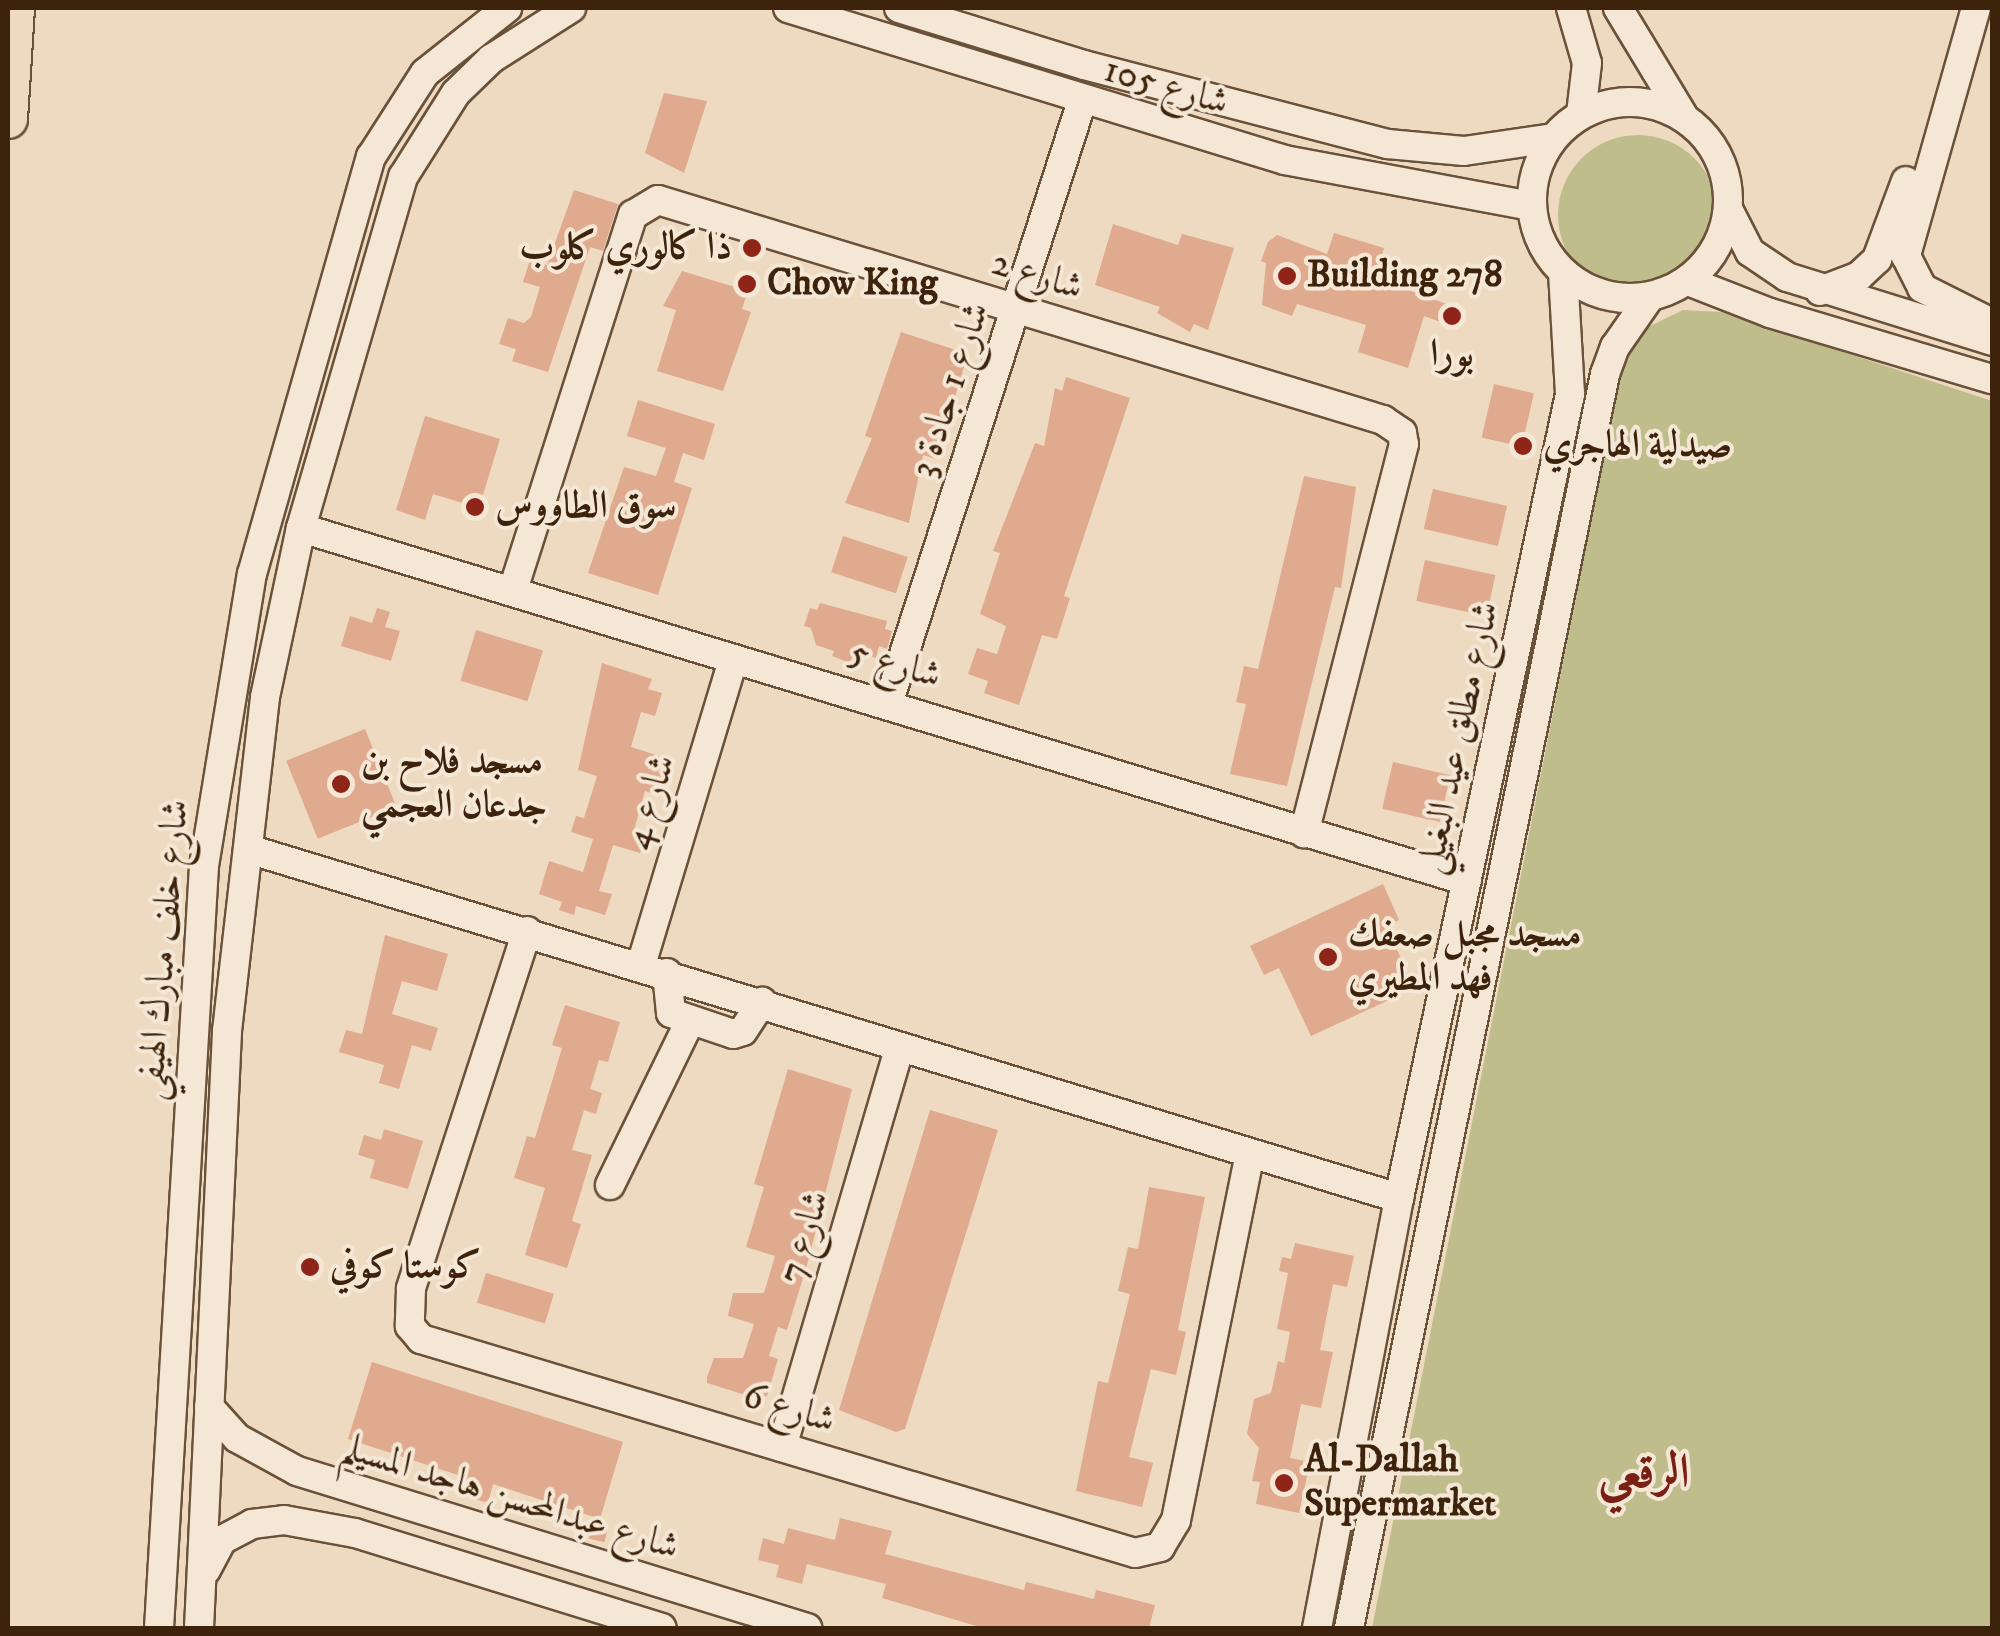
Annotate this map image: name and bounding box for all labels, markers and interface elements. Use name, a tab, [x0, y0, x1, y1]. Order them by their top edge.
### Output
street label: شارع 105	[1099, 48, 1233, 126]
place label: ذا كالوري كلوب	[519, 225, 732, 271]
marker: ذا كالوري كلوب	[741, 237, 763, 259]
street label: شارع 2	[986, 241, 1088, 311]
place label: Building 278	[1307, 253, 1503, 299]
place label: Chow King	[767, 261, 938, 307]
marker: Building 278	[1276, 265, 1298, 287]
marker: Chow King	[736, 273, 758, 295]
street label: شارع 1 جادة 3	[901, 297, 1001, 483]
marker: بورا	[1441, 305, 1463, 327]
place label: بورا	[1430, 332, 1474, 378]
place label: صيدلية الهاجري	[1543, 423, 1732, 469]
marker: صيدلية الهاجري	[1512, 435, 1534, 457]
place label: سوق الطاووس	[495, 484, 677, 530]
marker: سوق الطاووس	[464, 496, 486, 518]
street label: شارع مطلق عيد البغيلي	[1408, 597, 1510, 879]
street label: شارع 5	[844, 630, 946, 700]
place label: مسجد فلاح بن جدعان العجمي	[361, 739, 547, 828]
street label: شارع 4	[615, 749, 687, 855]
marker: مسجد فلاح بن جدعان العجمي	[330, 773, 352, 795]
street label: شارع خلف مبارك الهيفي	[128, 798, 200, 1102]
place label: مسجد مجبل صعفك فهد المطيري	[1348, 912, 1582, 1002]
marker: مسجد مجبل صعفك فهد المطيري	[1317, 946, 1339, 968]
street label: شارع 7	[769, 1185, 841, 1289]
place label: كوستا كوفي	[330, 1244, 481, 1290]
marker: كوستا كوفي	[299, 1256, 321, 1278]
street label: شارع 6	[737, 1373, 841, 1445]
street label: شارع عبدالمحسن هاجد المسيلم	[336, 1425, 684, 1571]
place label: Al-Dallah Supermarket	[1304, 1438, 1496, 1528]
district label: الرقعي	[1598, 1445, 1690, 1503]
marker: Al-Dallah Supermarket	[1273, 1472, 1295, 1494]

